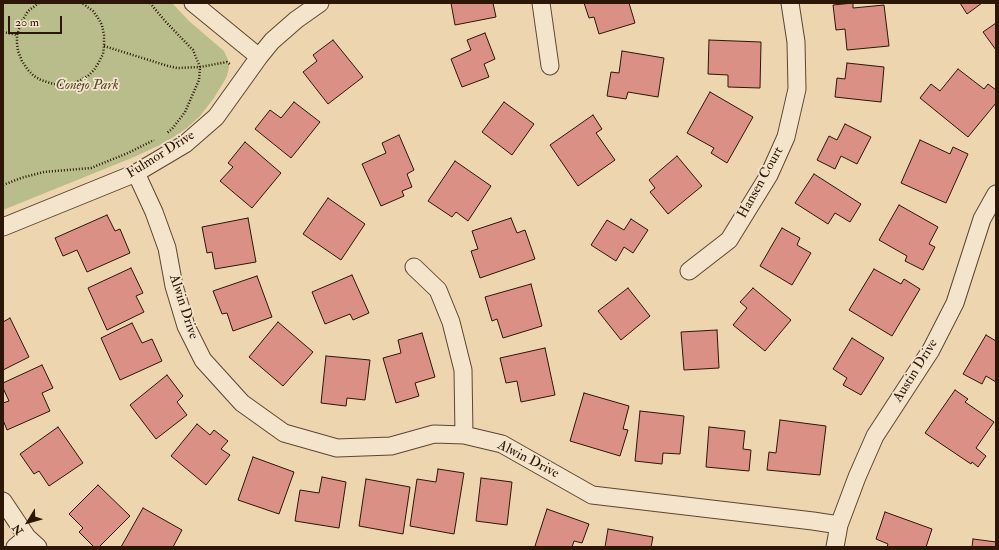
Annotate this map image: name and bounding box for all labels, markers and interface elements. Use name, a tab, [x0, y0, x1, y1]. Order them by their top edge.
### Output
scale bar	[10, 8, 64, 34]
text: 20 m	[15, 15, 39, 30]
park label: Conejo Park	[56, 78, 118, 94]
street label: Fulmor Drive	[124, 127, 198, 183]
street label: Hansen Court	[734, 144, 788, 222]
street label: Alwin Drive	[165, 273, 201, 341]
street label: Austin Drive	[890, 336, 942, 406]
street label: Alwin Drive	[494, 437, 562, 483]
north arrow	[8, 502, 48, 542]
text: N	[10, 522, 26, 537]

